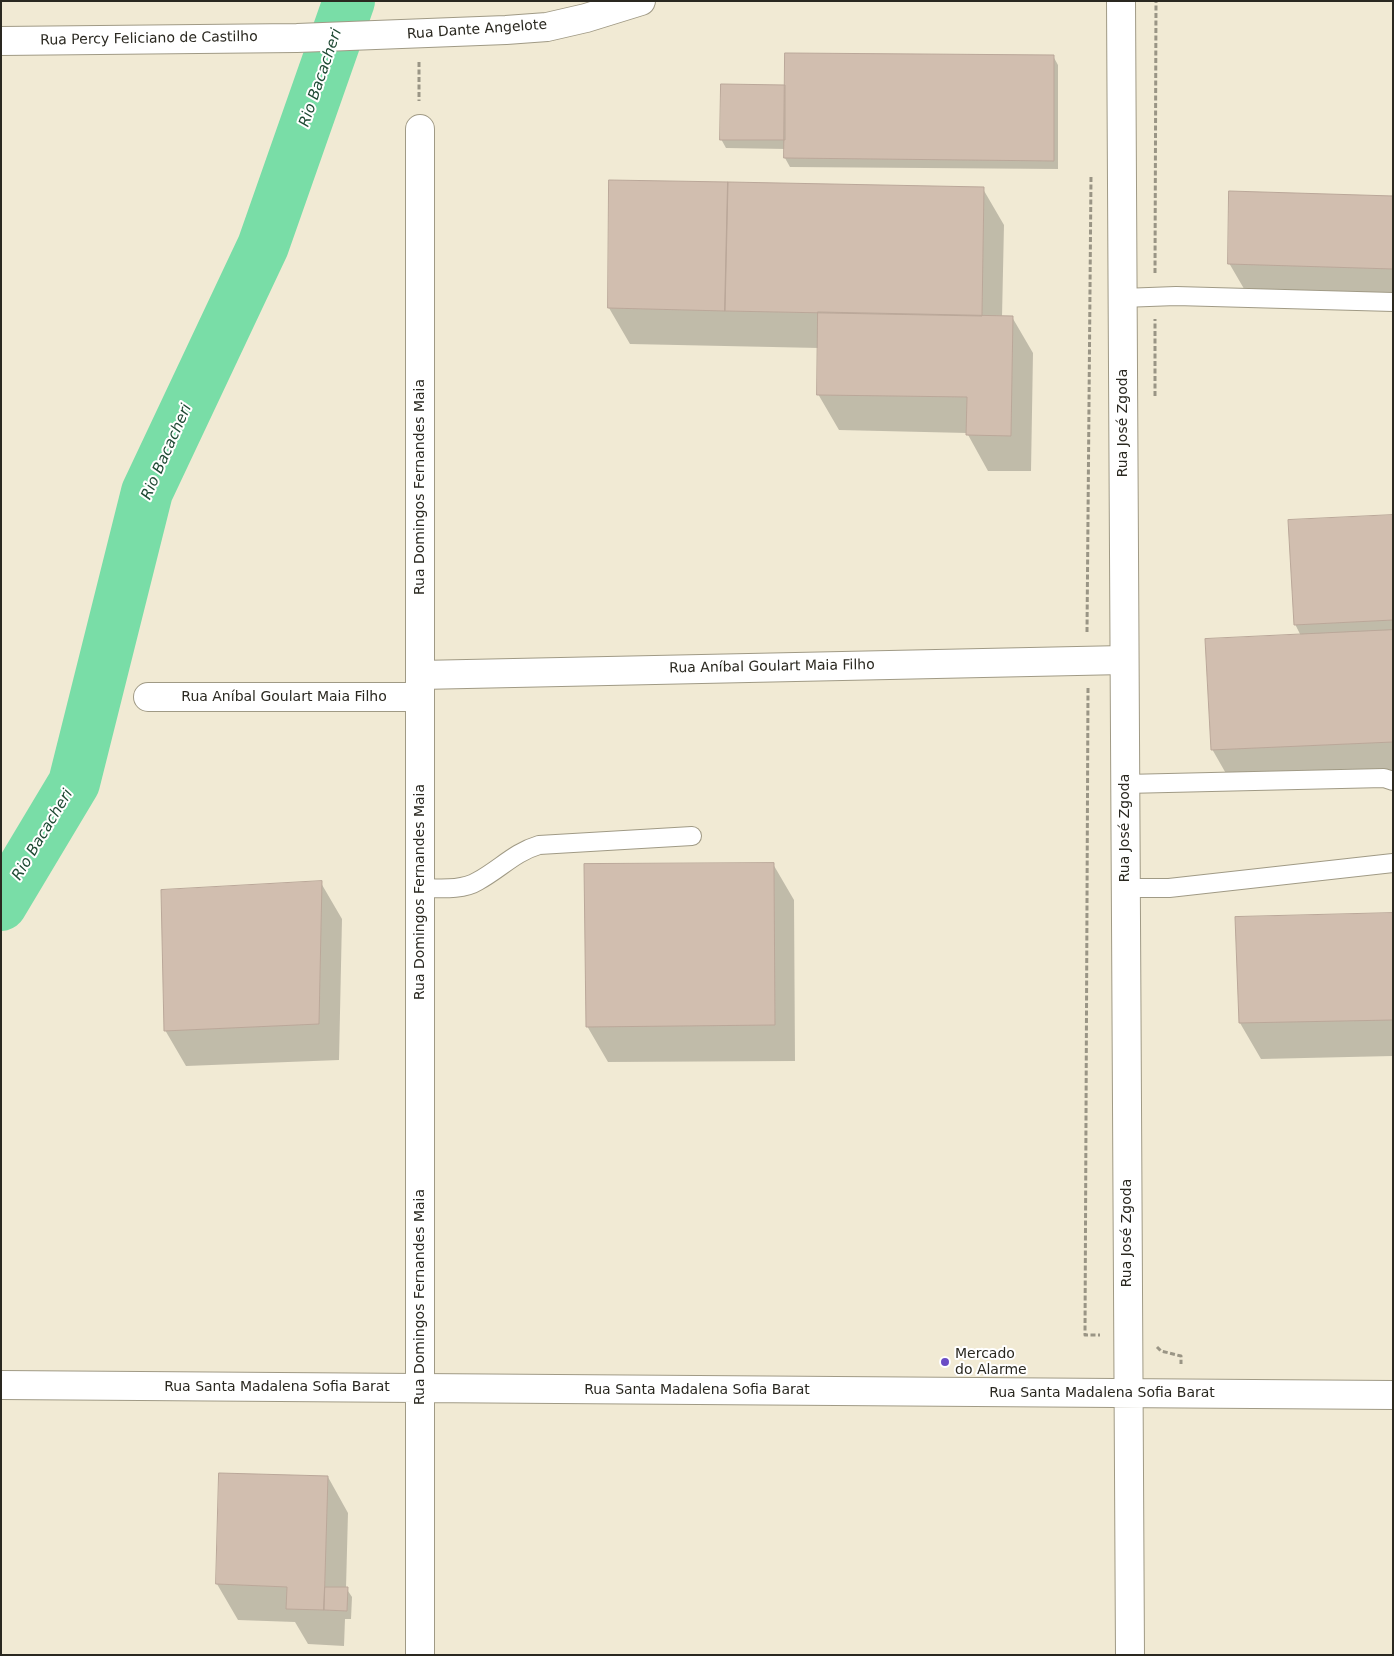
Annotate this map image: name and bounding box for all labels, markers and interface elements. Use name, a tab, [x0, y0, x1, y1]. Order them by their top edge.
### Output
street label: Rua Dante Angelote	[406, 17, 548, 43]
water label: Rio Bacacheri	[296, 26, 346, 130]
street label: Rua Percy Feliciano de Castilho	[40, 29, 258, 49]
street label: Rua José Zgoda	[1115, 369, 1131, 477]
street label: Rua Domingos Fernandes Maia	[412, 379, 428, 595]
water label: Rio Bacacheri	[138, 401, 196, 503]
street label: Rua Aníbal Goulart Maia Filho	[669, 657, 875, 677]
street label: Rua Aníbal Goulart Maia Filho	[181, 689, 387, 705]
street label: Rua José Zgoda	[1117, 774, 1133, 882]
street label: Rua Domingos Fernandes Maia	[412, 784, 428, 1000]
water label: Rio Bacacheri	[9, 786, 77, 884]
street label: Rua José Zgoda	[1119, 1179, 1135, 1287]
street label: Rua Domingos Fernandes Maia	[412, 1189, 428, 1405]
place label: Mercado do Alarme	[955, 1346, 1027, 1378]
marker: Mercado do Alarme	[939, 1356, 951, 1368]
street label: Rua Santa Madalena Sofia Barat	[164, 1379, 390, 1395]
street label: Rua Santa Madalena Sofia Barat	[584, 1382, 810, 1398]
street label: Rua Santa Madalena Sofia Barat	[989, 1385, 1215, 1401]

